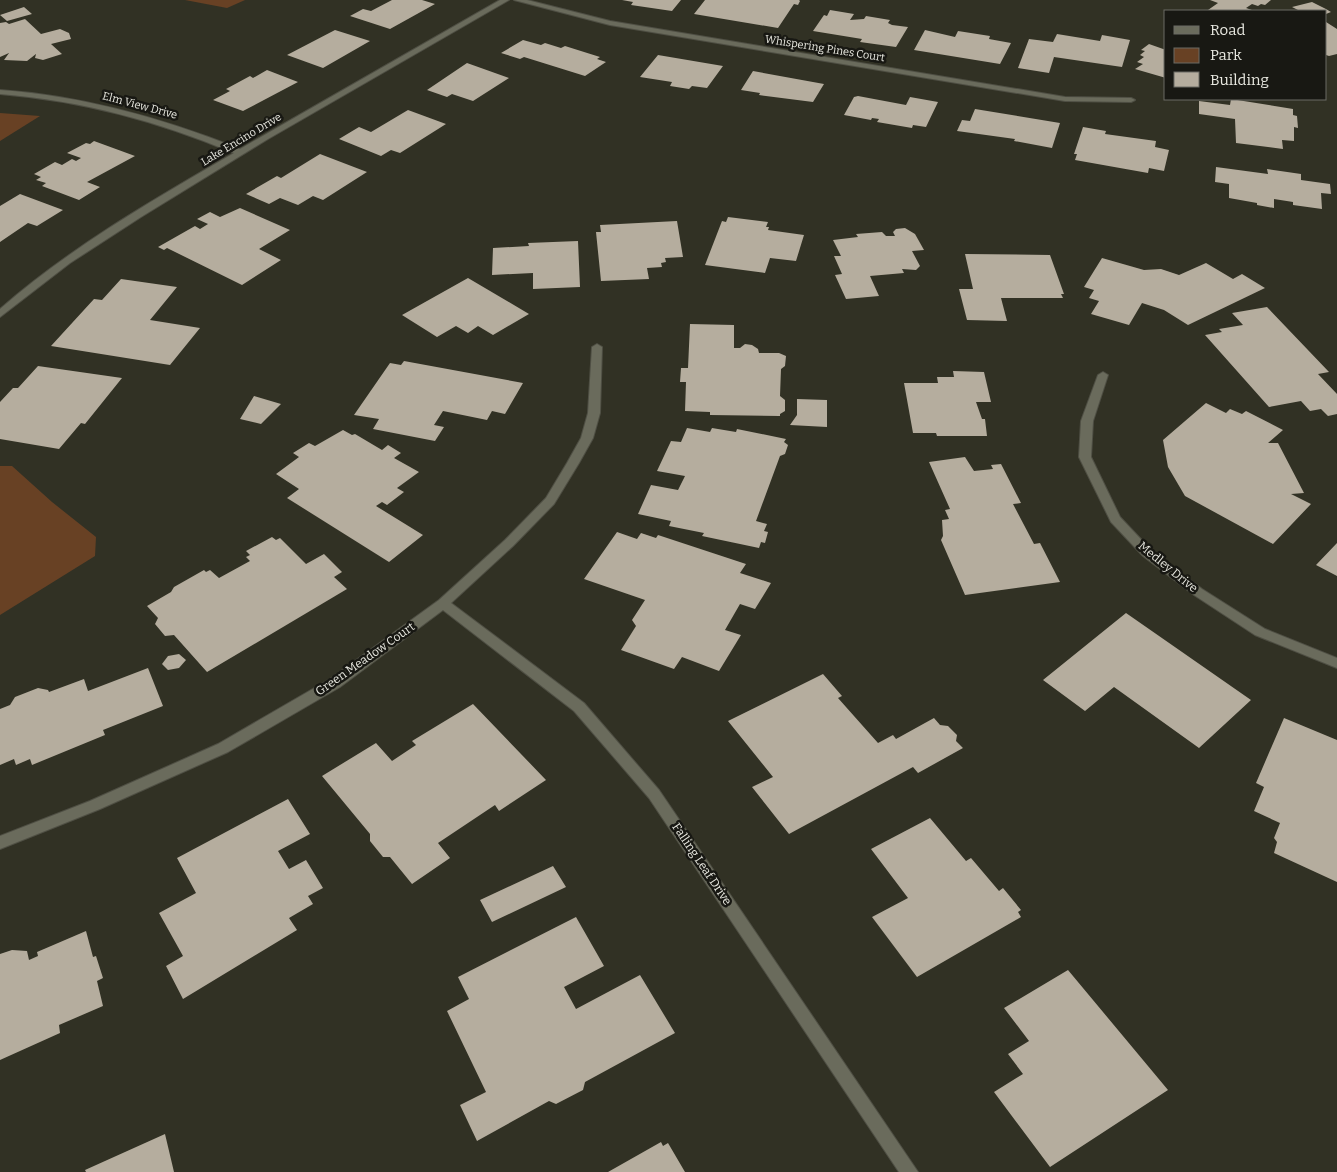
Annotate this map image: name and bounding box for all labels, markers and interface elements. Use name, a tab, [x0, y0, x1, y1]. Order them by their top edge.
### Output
legend	[1164, 10, 1327, 100]
text: Road	[1210, 21, 1245, 39]
street label: Whispering Pines Court	[764, 33, 886, 64]
text: Park	[1210, 46, 1242, 64]
text: Building	[1210, 71, 1269, 89]
street label: Elm View Drive	[101, 89, 179, 122]
street label: Lake Encino Drive	[199, 110, 284, 168]
street label: Medley Drive	[1136, 539, 1200, 595]
street label: Green Meadow Court	[313, 619, 418, 699]
street label: Falling Leaf Drive	[669, 820, 735, 908]

